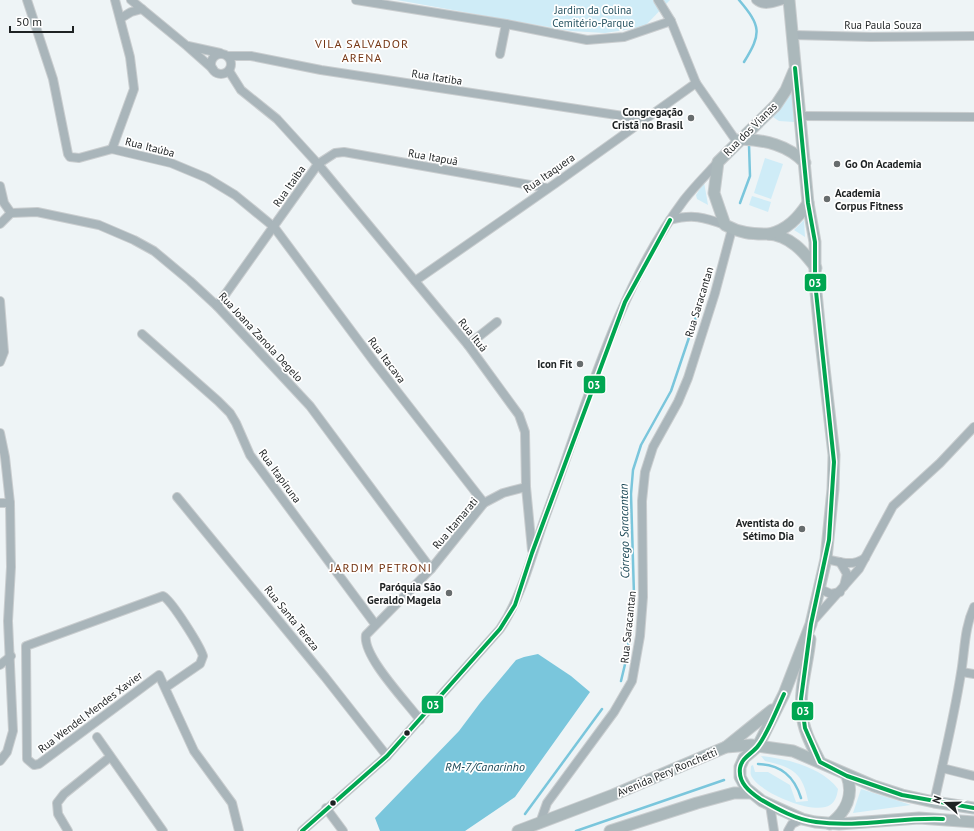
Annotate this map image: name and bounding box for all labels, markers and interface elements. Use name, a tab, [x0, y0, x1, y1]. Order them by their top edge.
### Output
park label: Jardim da Colina Cemitério-Parque	[552, 3, 634, 30]
scale bar	[10, 8, 73, 34]
text: 50 m	[16, 14, 42, 29]
street label: Rua Paula Souza	[844, 18, 922, 32]
district label: VILA SALVADOR ARENA	[314, 36, 409, 65]
street label: Rua Itatiba	[411, 66, 463, 88]
street label: Rua dos Vianas	[720, 99, 780, 159]
place label: Congregação Cristã no Brasil	[612, 105, 684, 132]
marker: Congregação Cristã no Brasil	[686, 113, 696, 123]
street label: Rua Itaúba	[124, 134, 176, 160]
street label: Rua Itapuã	[407, 146, 459, 168]
street label: Rua Itaquera	[521, 150, 577, 196]
place label: Go On Academia	[845, 157, 921, 171]
marker: Go On Academia	[832, 159, 842, 169]
street label: Rua Itaiba	[270, 163, 308, 209]
place label: Academia Corpus Fitness	[835, 186, 903, 213]
marker: Academia Corpus Fitness	[822, 194, 832, 204]
street label: Rua Saracantan	[682, 265, 716, 339]
line badge: 03	[804, 273, 827, 292]
text: 03	[809, 276, 821, 290]
street label: Rua Joana Zanola Degelo	[216, 289, 306, 385]
street label: Rua Ituá	[455, 315, 491, 355]
street label: Rua Itacava	[365, 334, 409, 386]
place label: Icon Fit	[537, 357, 572, 371]
marker: Icon Fit	[575, 359, 585, 369]
line badge: 03	[583, 375, 606, 394]
text: 03	[588, 378, 600, 392]
street label: Rua Itapiruna	[256, 446, 304, 506]
water label: Córrego Saracantan	[616, 483, 632, 579]
street label: Rua Itamarati	[429, 494, 481, 552]
place label: Aventista do Sétimo Dia	[736, 516, 794, 543]
marker: Aventista do Sétimo Dia	[797, 524, 807, 534]
district label: JARDIM PETRONI	[329, 560, 432, 575]
place label: Paróquia São Geraldo Magela	[367, 580, 441, 607]
street label: Rua Santa Tereza	[261, 583, 323, 653]
marker: Paróquia São Geraldo Magela	[444, 588, 454, 598]
street label: Rua Saracantan	[617, 590, 639, 664]
street label: Rua Wendel Mendes Xavier	[35, 668, 145, 756]
line badge: 03	[421, 695, 444, 714]
text: 03	[427, 698, 439, 712]
line badge: 03	[791, 701, 814, 721]
text: 03	[797, 704, 809, 718]
unlabelled marker	[402, 728, 412, 738]
street label: Avenida Pery Ronchetti	[615, 744, 719, 799]
water label: RM-7/Canarinho	[445, 759, 525, 774]
north arrow	[926, 783, 966, 823]
text: N	[929, 794, 944, 805]
unlabelled marker	[328, 798, 338, 808]

